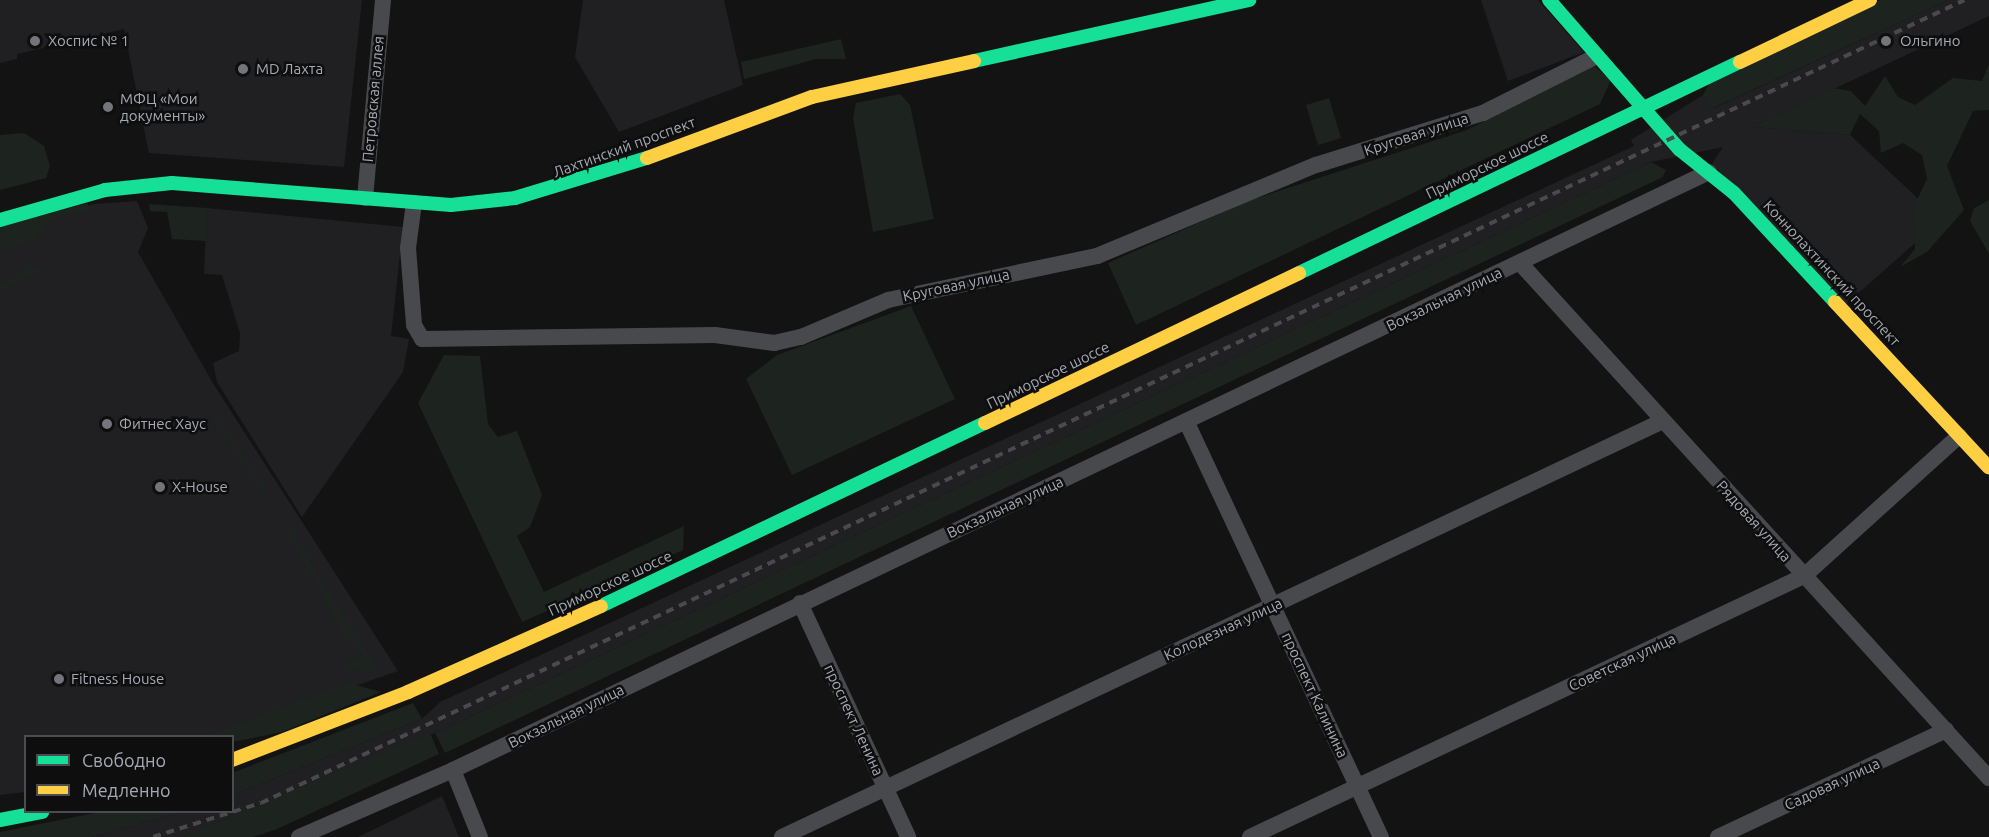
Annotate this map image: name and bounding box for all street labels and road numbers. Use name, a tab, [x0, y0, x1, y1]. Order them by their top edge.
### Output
street label: Петровская аллея	[359, 35, 387, 163]
street label: Круговая улица	[1362, 109, 1470, 159]
street label: Лахтинский проспект	[550, 113, 698, 181]
street label: Приморское шоссе	[1423, 127, 1551, 203]
street label: Коннолахтинский проспект	[1760, 196, 1904, 350]
street label: Вокзальная улица	[1383, 263, 1505, 335]
street label: Круговая улица	[901, 265, 1011, 305]
street label: Приморское шоссе	[984, 337, 1112, 413]
street label: Вокзальная улица	[944, 472, 1066, 542]
street label: Рядовая улица	[1713, 477, 1795, 565]
street label: Приморское шоссе	[545, 546, 675, 620]
street label: Колодезная улица	[1161, 594, 1285, 664]
street label: проспект Калинина	[1278, 629, 1352, 761]
street label: Советская улица	[1566, 629, 1678, 695]
street label: проспект Ленина	[820, 662, 888, 778]
street label: Вокзальная улица	[505, 680, 627, 752]
street label: Садовая улица	[1782, 754, 1882, 814]

